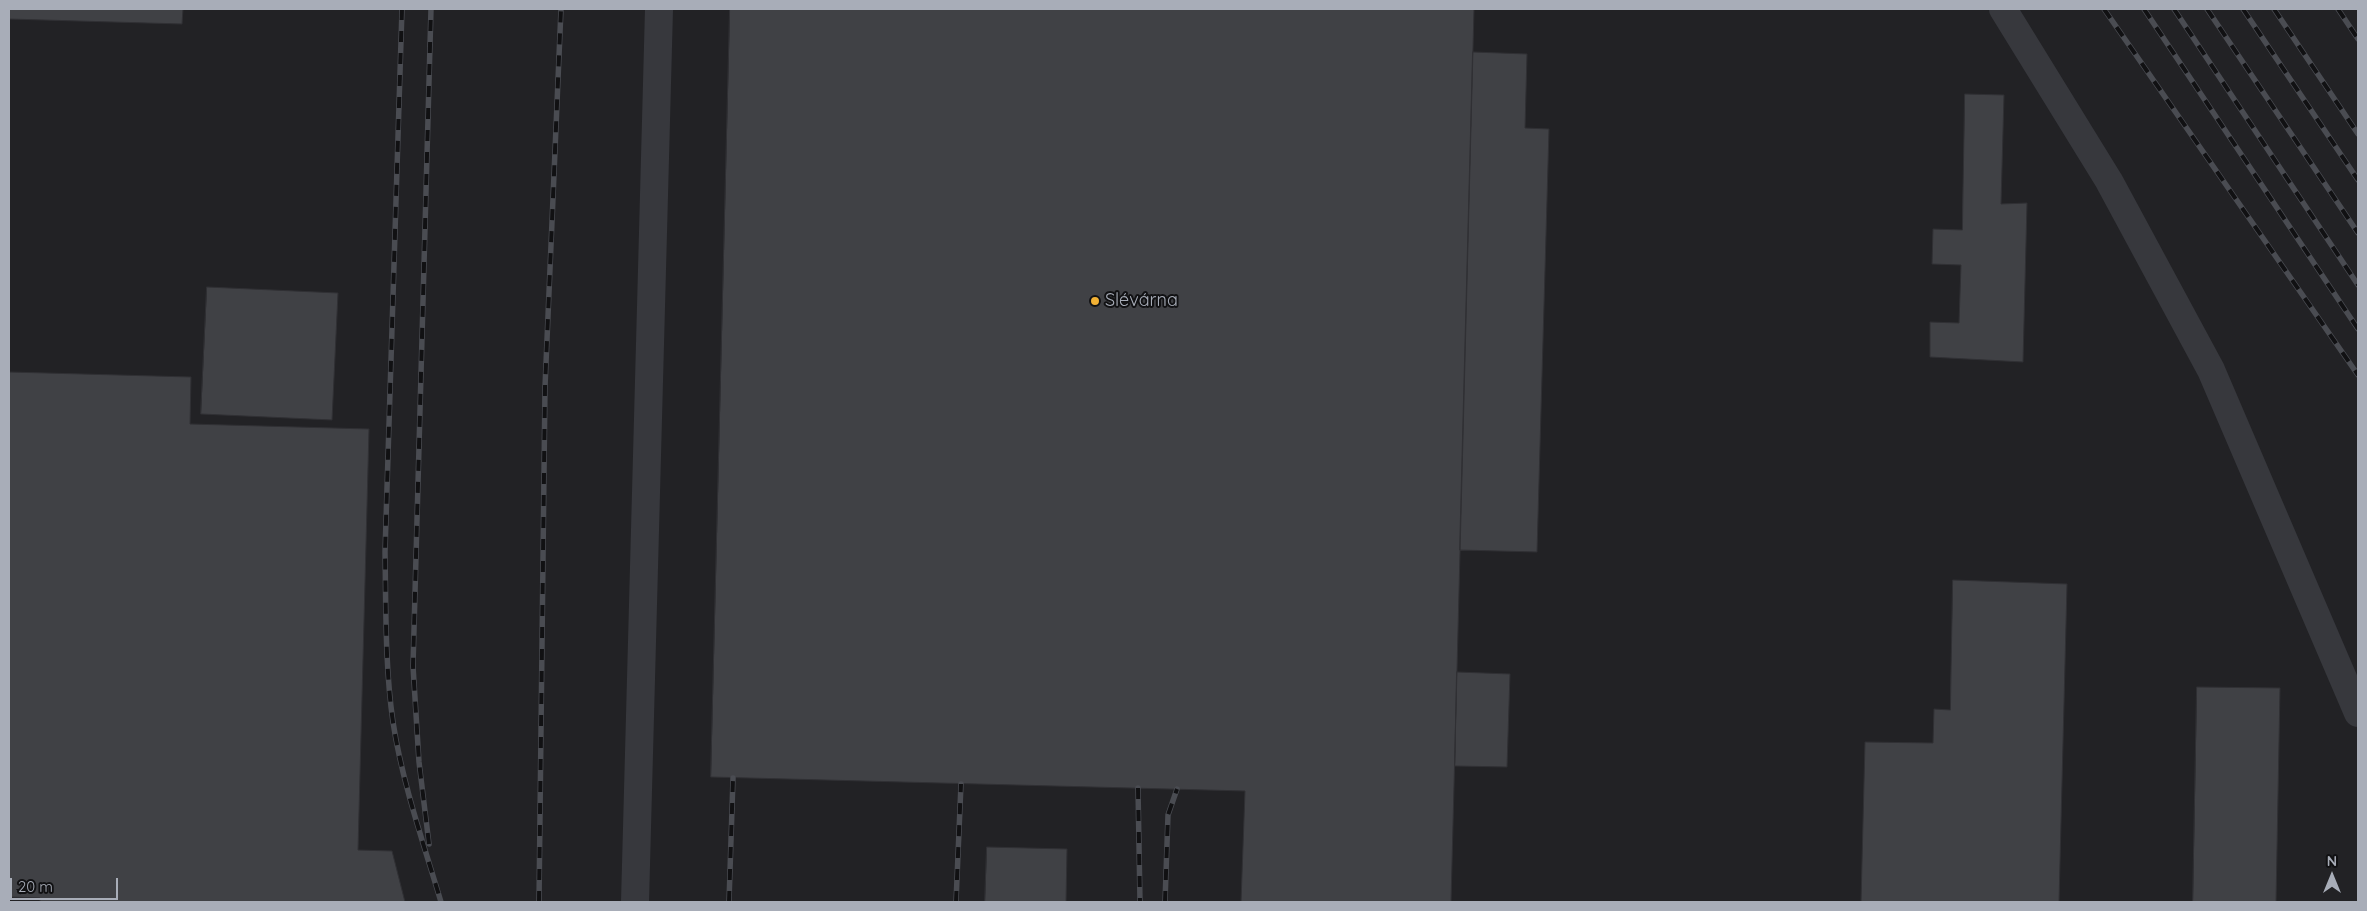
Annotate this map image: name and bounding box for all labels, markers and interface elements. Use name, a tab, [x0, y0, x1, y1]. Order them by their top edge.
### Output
place label: Slévárna	[1105, 290, 1178, 312]
marker: Slévárna	[1089, 295, 1101, 307]
north arrow	[2307, 851, 2357, 901]
text: N	[2327, 852, 2337, 870]
scale bar	[12, 868, 120, 900]
text: 20 m	[18, 877, 53, 896]

